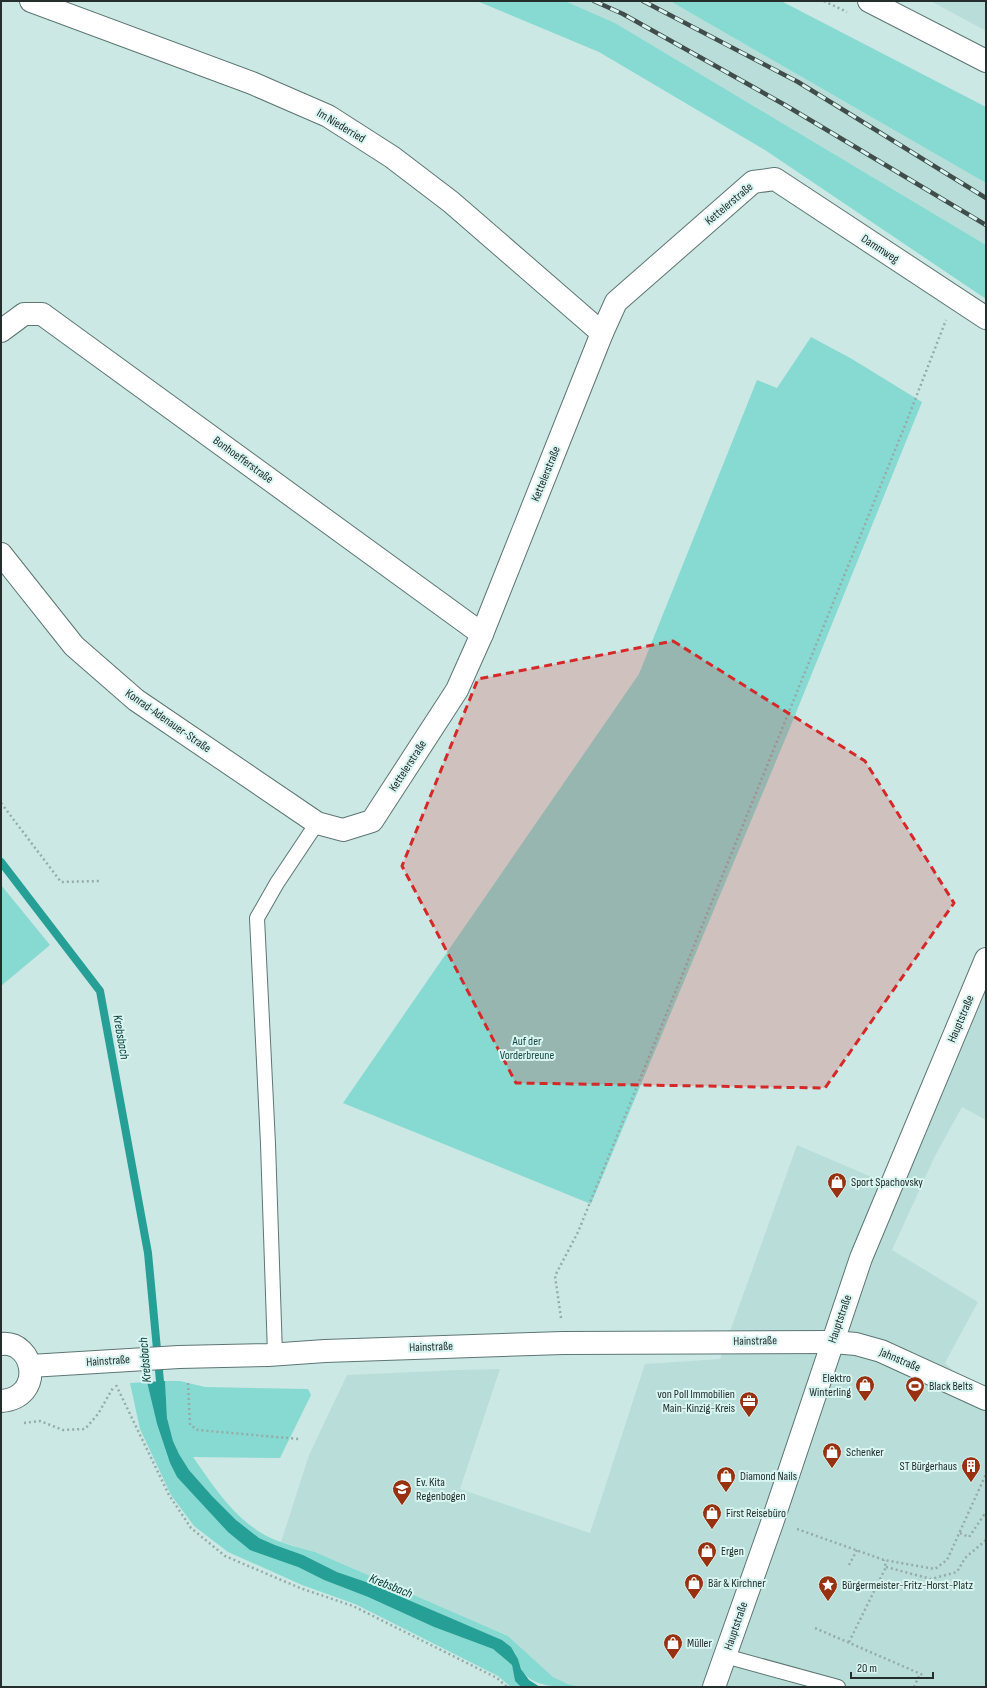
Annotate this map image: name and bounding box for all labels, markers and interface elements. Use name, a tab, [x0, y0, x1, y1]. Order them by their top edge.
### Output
street label: Im Niederried	[314, 106, 368, 146]
street label: Kettelerstraße	[702, 179, 756, 228]
street label: Dammweg	[858, 231, 902, 267]
street label: Bonhoefferstraße	[210, 433, 276, 487]
street label: Kettelerstraße	[528, 444, 564, 504]
street label: Konrad-Adenauer-Straße	[122, 686, 214, 756]
street label: Kettelerstraße	[386, 737, 430, 794]
street label: Hauptstraße	[944, 993, 978, 1045]
water label: Krebsbach	[109, 1013, 133, 1061]
park label: Auf der Vorderbreune	[500, 1034, 554, 1063]
shop icon: Sport Spachovsky	[826, 1171, 848, 1199]
place label: Sport Spachovsky	[851, 1175, 923, 1190]
street label: Hauptstraße	[825, 1293, 855, 1345]
street label: Hainstraße	[733, 1333, 777, 1349]
water label: Krebsbach	[135, 1336, 155, 1383]
street label: Hainstraße	[409, 1339, 453, 1355]
street label: Jahnstraße	[876, 1344, 923, 1375]
street label: Hainstraße	[86, 1352, 131, 1370]
place label: Elektro Winterling	[809, 1371, 851, 1400]
shop icon: Elektro Winterling	[854, 1374, 876, 1402]
sports icon: Black Belts	[904, 1375, 926, 1403]
place label: Black Belts	[929, 1379, 973, 1394]
place label: von Poll Immobilien Main-Kinzig-Kreis	[657, 1387, 735, 1416]
office icon: von Poll Immobilien Main-Kinzig-Kreis	[738, 1390, 760, 1418]
shop icon: Schenker	[821, 1441, 843, 1469]
place label: Schenker	[846, 1445, 884, 1460]
building icon: ST Bürgerhaus	[960, 1455, 982, 1483]
place label: ST Bürgerhaus	[900, 1459, 957, 1474]
shop icon: Diamond Nails	[715, 1465, 737, 1493]
place label: Diamond Nails	[740, 1469, 797, 1484]
place label: Ev. Kita Regenbogen	[416, 1475, 466, 1504]
school or university icon: Ev. Kita Regenbogen	[391, 1478, 413, 1506]
shop icon: First Reisebüro	[701, 1502, 723, 1530]
place label: First Reisebüro	[726, 1506, 786, 1521]
shop icon: Ergen	[696, 1540, 718, 1568]
place label: Ergen	[721, 1544, 744, 1559]
water label: Krebsbach	[367, 1570, 415, 1602]
shop icon: Bär & Kirchner	[683, 1572, 705, 1600]
place icon: Bürgermeister-Fritz-Horst-Platz	[817, 1574, 839, 1602]
place label: Bär & Kirchner	[708, 1576, 766, 1591]
place label: Bürgermeister-Fritz-Horst-Platz	[842, 1578, 974, 1593]
street label: Hauptstraße	[721, 1600, 751, 1652]
shop icon: Müller	[662, 1632, 684, 1660]
place label: Müller	[687, 1636, 712, 1651]
scale bar	[851, 1654, 933, 1680]
text: 20 m	[857, 1661, 877, 1676]

